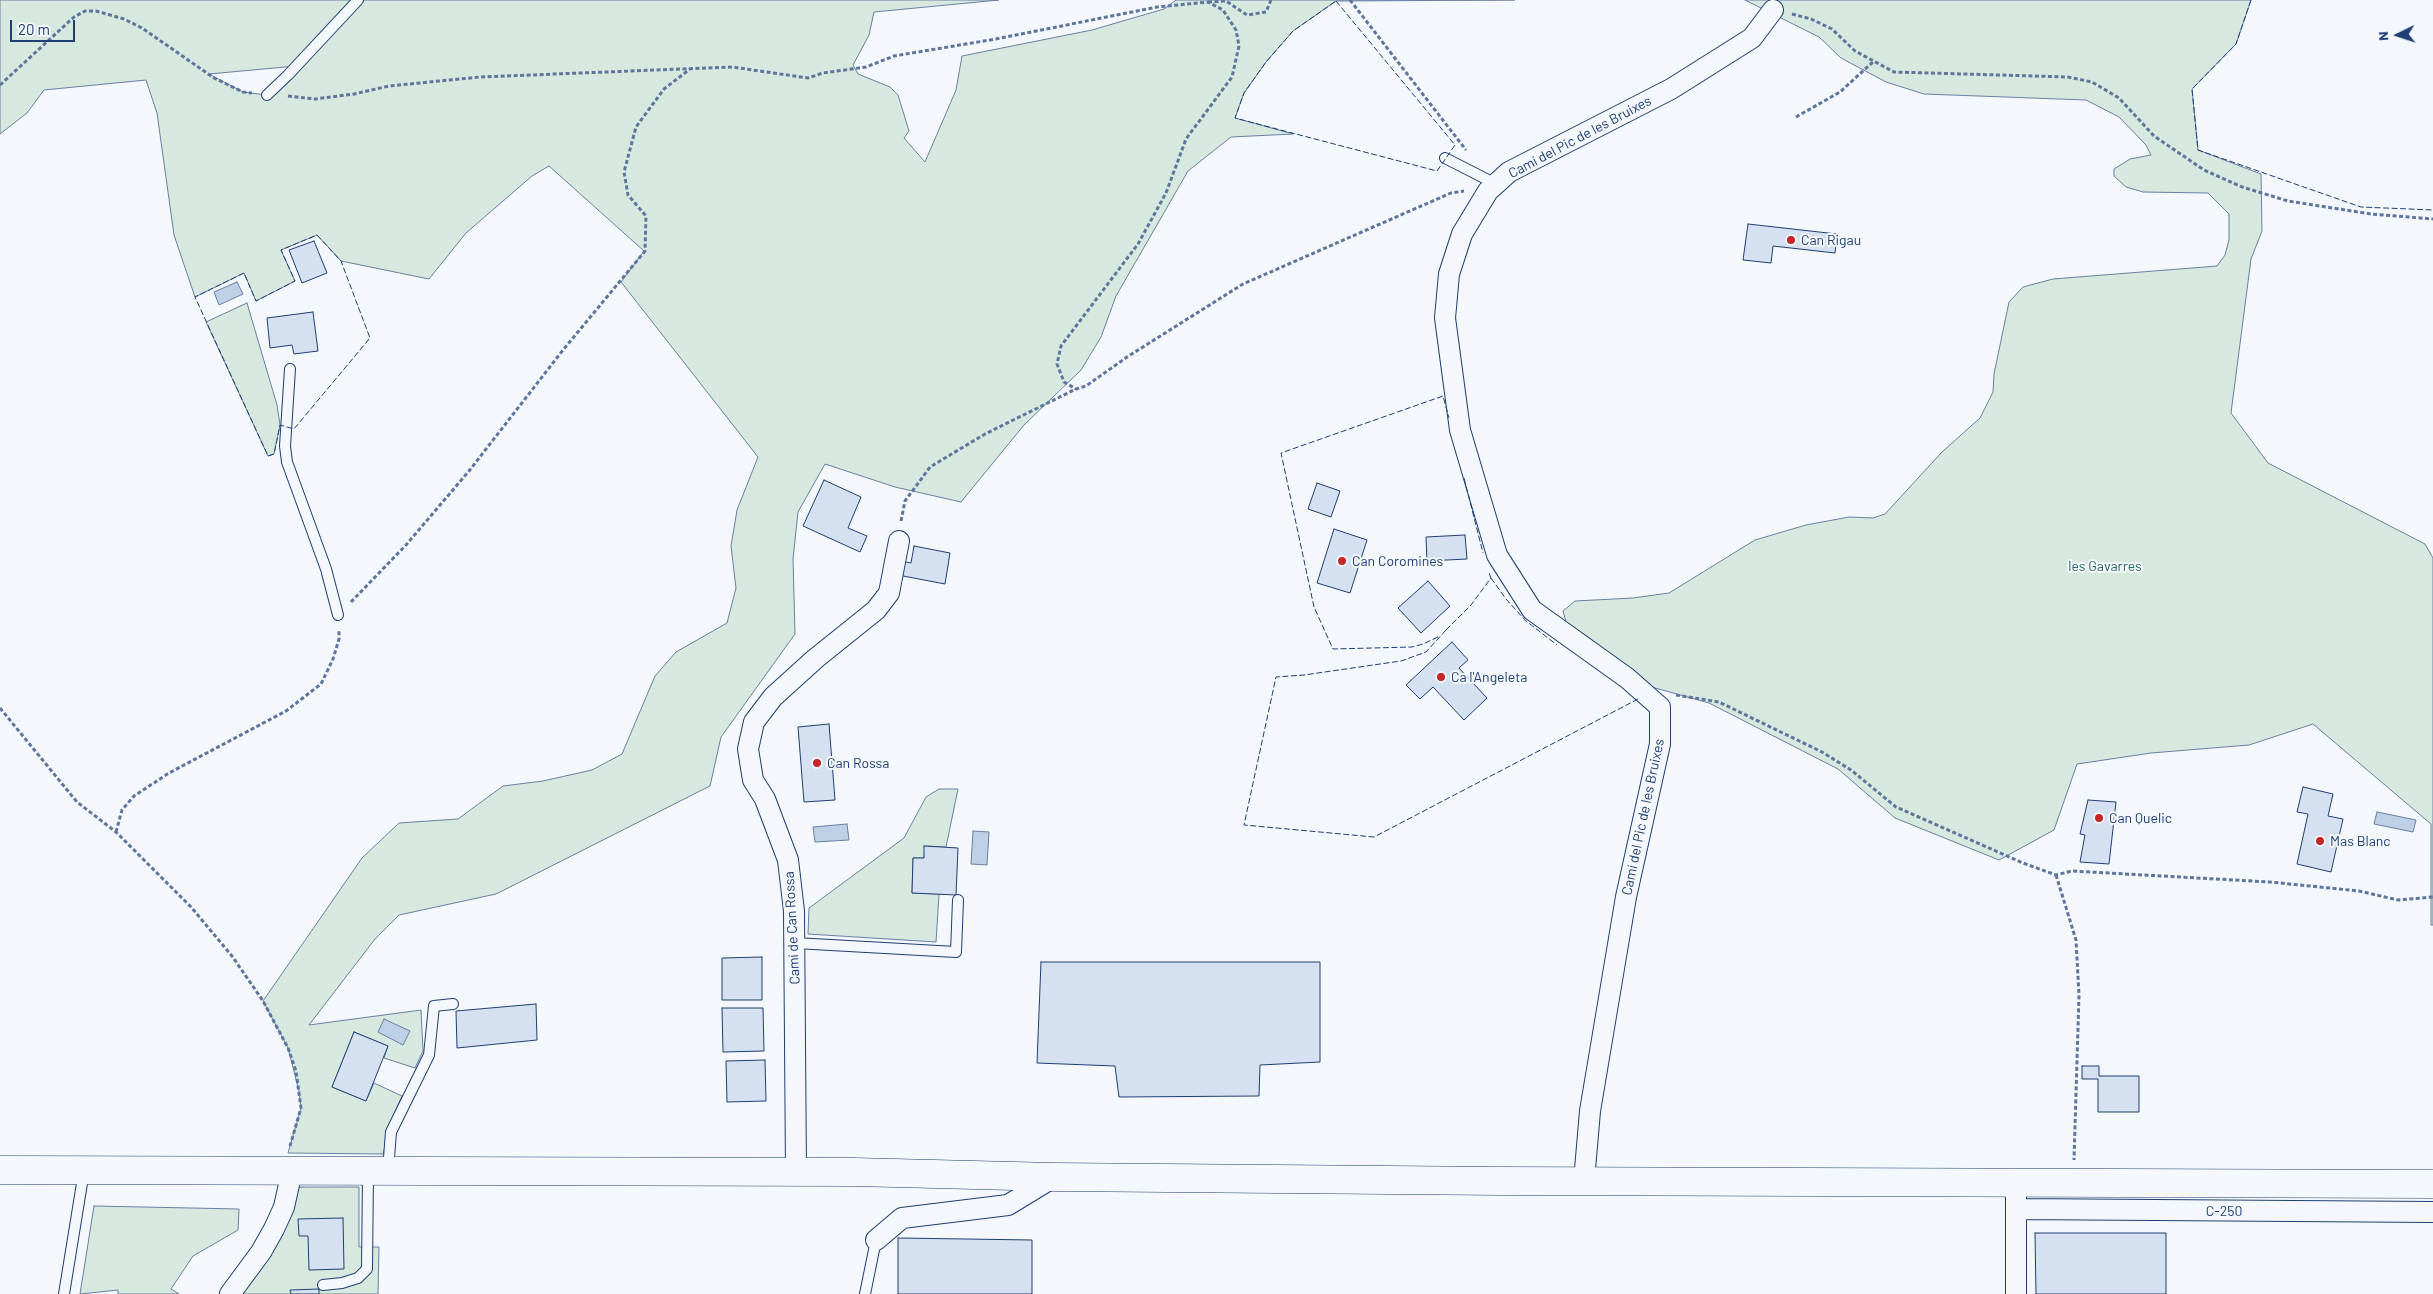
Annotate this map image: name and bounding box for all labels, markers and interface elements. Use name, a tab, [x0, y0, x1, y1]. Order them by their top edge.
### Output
scale bar	[12, 10, 78, 42]
north arrow	[2373, 10, 2423, 60]
text: 20 m	[18, 20, 50, 38]
text: N	[2374, 31, 2391, 41]
street label: Camí del Pic de les Bruixes	[1506, 92, 1654, 182]
place label: Can Rigau	[1801, 232, 1861, 248]
marker: Can Rigau	[1785, 234, 1797, 246]
place label: Can Coromines	[1352, 553, 1443, 569]
marker: Can Coromines	[1336, 555, 1348, 567]
park label: les Gavarres	[2068, 558, 2142, 574]
place label: Ca l'Angeleta	[1451, 669, 1527, 685]
marker: Ca l'Angeleta	[1435, 671, 1447, 683]
street label: Camí del Pic de les Bruixes	[1618, 737, 1668, 897]
place label: Can Rossa	[827, 755, 889, 771]
marker: Can Rossa	[811, 757, 823, 769]
place label: Can Quelic	[2109, 810, 2172, 826]
marker: Can Quelic	[2093, 812, 2105, 824]
place label: Mas Blanc	[2330, 833, 2391, 849]
marker: Mas Blanc	[2314, 835, 2326, 847]
street label: Camí de Can Rossa	[781, 871, 803, 985]
street label: C-250	[2206, 1203, 2242, 1219]

